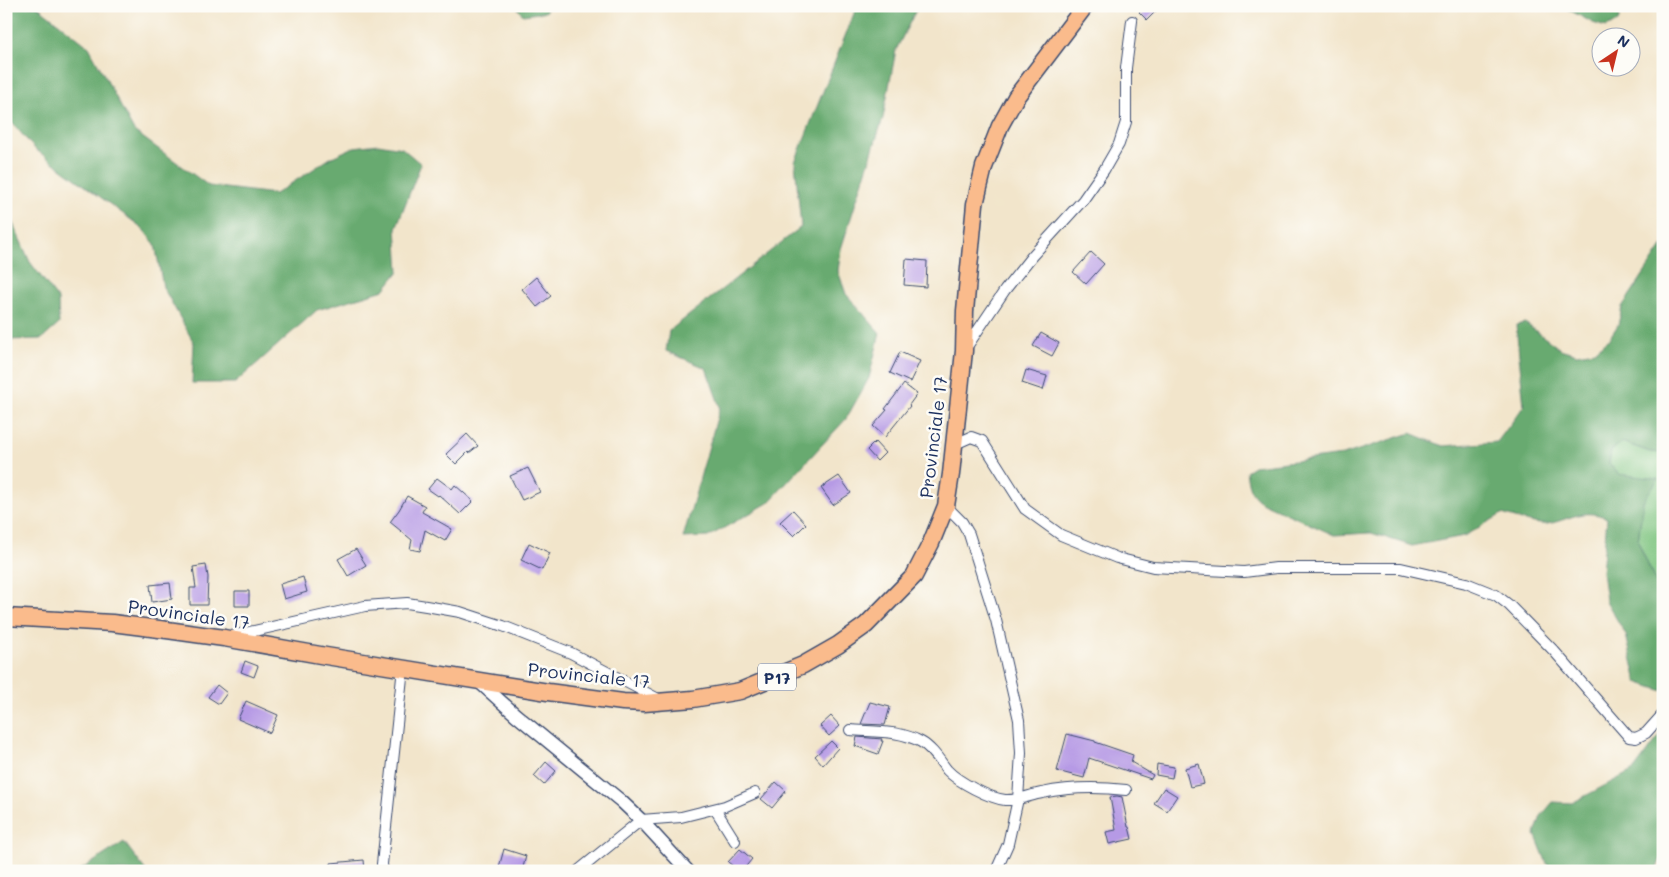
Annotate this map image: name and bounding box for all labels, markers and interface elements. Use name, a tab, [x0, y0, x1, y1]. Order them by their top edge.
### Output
north arrow	[1592, 28, 1642, 78]
text: N	[1614, 30, 1634, 52]
street label: Provinciale 17	[914, 375, 952, 499]
street label: Provinciale 17	[127, 594, 251, 634]
street label: Provinciale 17	[527, 657, 651, 693]
road number: P17	[758, 664, 796, 690]

